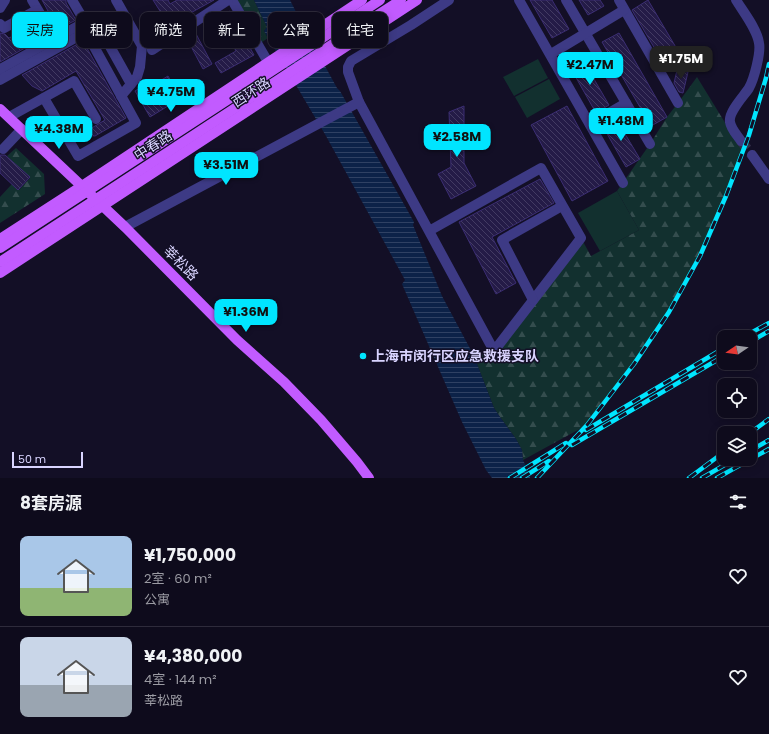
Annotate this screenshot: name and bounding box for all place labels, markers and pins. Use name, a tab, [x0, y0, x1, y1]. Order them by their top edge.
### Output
pin: ¥1.75M	[648, 46, 714, 80]
pin: ¥2.47M	[557, 52, 623, 86]
pin: ¥4.75M	[138, 79, 204, 113]
pin: ¥1.48M	[588, 108, 654, 142]
pin: ¥4.38M	[26, 116, 92, 150]
pin: ¥2.58M	[424, 124, 490, 158]
pin: ¥3.51M	[193, 152, 259, 186]
pin: ¥1.36M	[213, 299, 279, 333]
place label: 上海市闵行区应急救援支队	[371, 346, 539, 366]
marker: 上海市闵行区应急救援支队	[358, 351, 368, 361]

